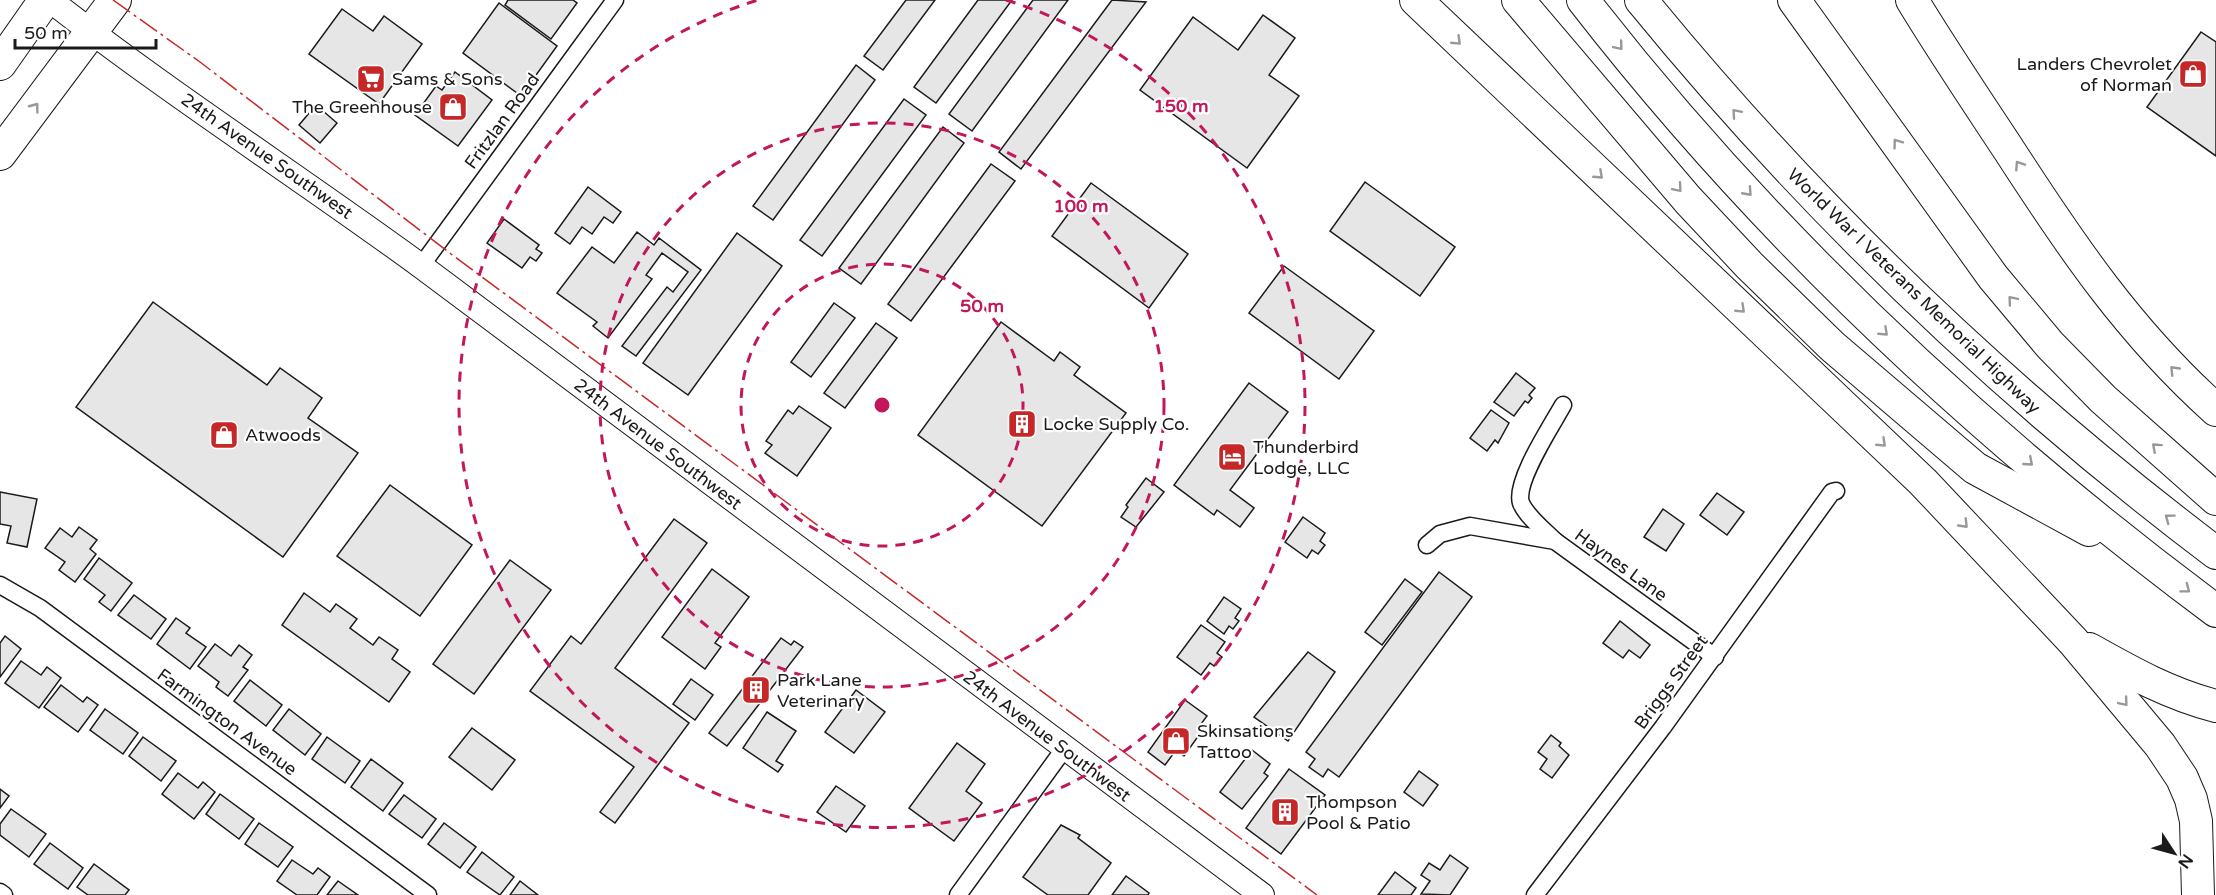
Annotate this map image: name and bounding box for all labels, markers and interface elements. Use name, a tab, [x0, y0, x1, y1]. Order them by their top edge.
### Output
scale bar	[15, 12, 156, 50]
text: 50 m	[24, 22, 68, 44]
one-way arrow	[1450, 33, 1461, 44]
one-way arrow	[1612, 39, 1623, 50]
place label: Landers Chevrolet of Norman	[2017, 53, 2172, 96]
shop icon: Landers Chevrolet of Norman	[2177, 58, 2209, 90]
supermarket icon: Sams & Sons	[355, 63, 387, 95]
place label: Sams & Sons	[392, 68, 503, 90]
street label: Fritzlan Road	[460, 69, 544, 173]
street label: 24th Avenue Southwest	[177, 88, 357, 224]
shop icon: The Greenhouse	[437, 91, 469, 123]
text: 150 m	[1153, 95, 1209, 117]
place label: The Greenhouse	[292, 96, 432, 118]
one-way arrow	[28, 103, 39, 114]
one-way arrow	[1732, 109, 1743, 120]
one-way arrow	[1893, 138, 1904, 149]
one-way arrow	[2015, 161, 2026, 172]
street label: World War I Veterans Memorial Highway	[1783, 164, 2046, 419]
one-way arrow	[1592, 168, 1602, 179]
one-way arrow	[1671, 181, 1682, 192]
one-way arrow	[1740, 185, 1751, 196]
text: 100 m	[1053, 195, 1109, 217]
text: 50 m	[960, 295, 1004, 317]
one-way arrow	[2009, 296, 2020, 307]
one-way arrow	[1734, 301, 1745, 312]
one-way arrow	[1877, 325, 1888, 336]
one-way arrow	[2170, 366, 2181, 377]
street label: 24th Avenue Southwest	[570, 374, 746, 514]
centre of rings	[872, 395, 892, 415]
building icon: Locke Supply Co.	[1006, 408, 1038, 440]
place label: Locke Supply Co.	[1043, 413, 1190, 435]
shop icon: Atwoods	[208, 419, 240, 451]
place label: Atwoods	[245, 424, 321, 446]
place label: Thunderbird Lodge, LLC	[1253, 436, 1359, 479]
one-way arrow	[1876, 436, 1886, 447]
hotel icon: Thunderbird Lodge, LLC	[1216, 441, 1248, 473]
one-way arrow	[2152, 443, 2163, 454]
one-way arrow	[2022, 455, 2033, 466]
one-way arrow	[2165, 514, 2176, 525]
one-way arrow	[1956, 517, 1967, 528]
street label: Haynes Lane	[1570, 524, 1672, 606]
one-way arrow	[2179, 581, 2190, 592]
street label: Briggs Street	[1629, 630, 1713, 733]
street label: Farmington Avenue	[153, 664, 301, 780]
street label: 24th Avenue Southwest	[959, 666, 1135, 806]
place label: Park Lane Veterinary	[777, 669, 865, 712]
building icon: Park Lane Veterinary	[740, 674, 772, 706]
one-way arrow	[2117, 695, 2128, 706]
place label: Skinsations Tattoo	[1197, 720, 1294, 763]
shop icon: Skinsations Tattoo	[1160, 725, 1192, 757]
place label: Thompson Pool & Patio	[1306, 791, 1411, 834]
building icon: Thompson Pool & Patio	[1269, 796, 1301, 828]
north arrow	[2144, 823, 2204, 883]
text: N	[2173, 850, 2197, 872]

